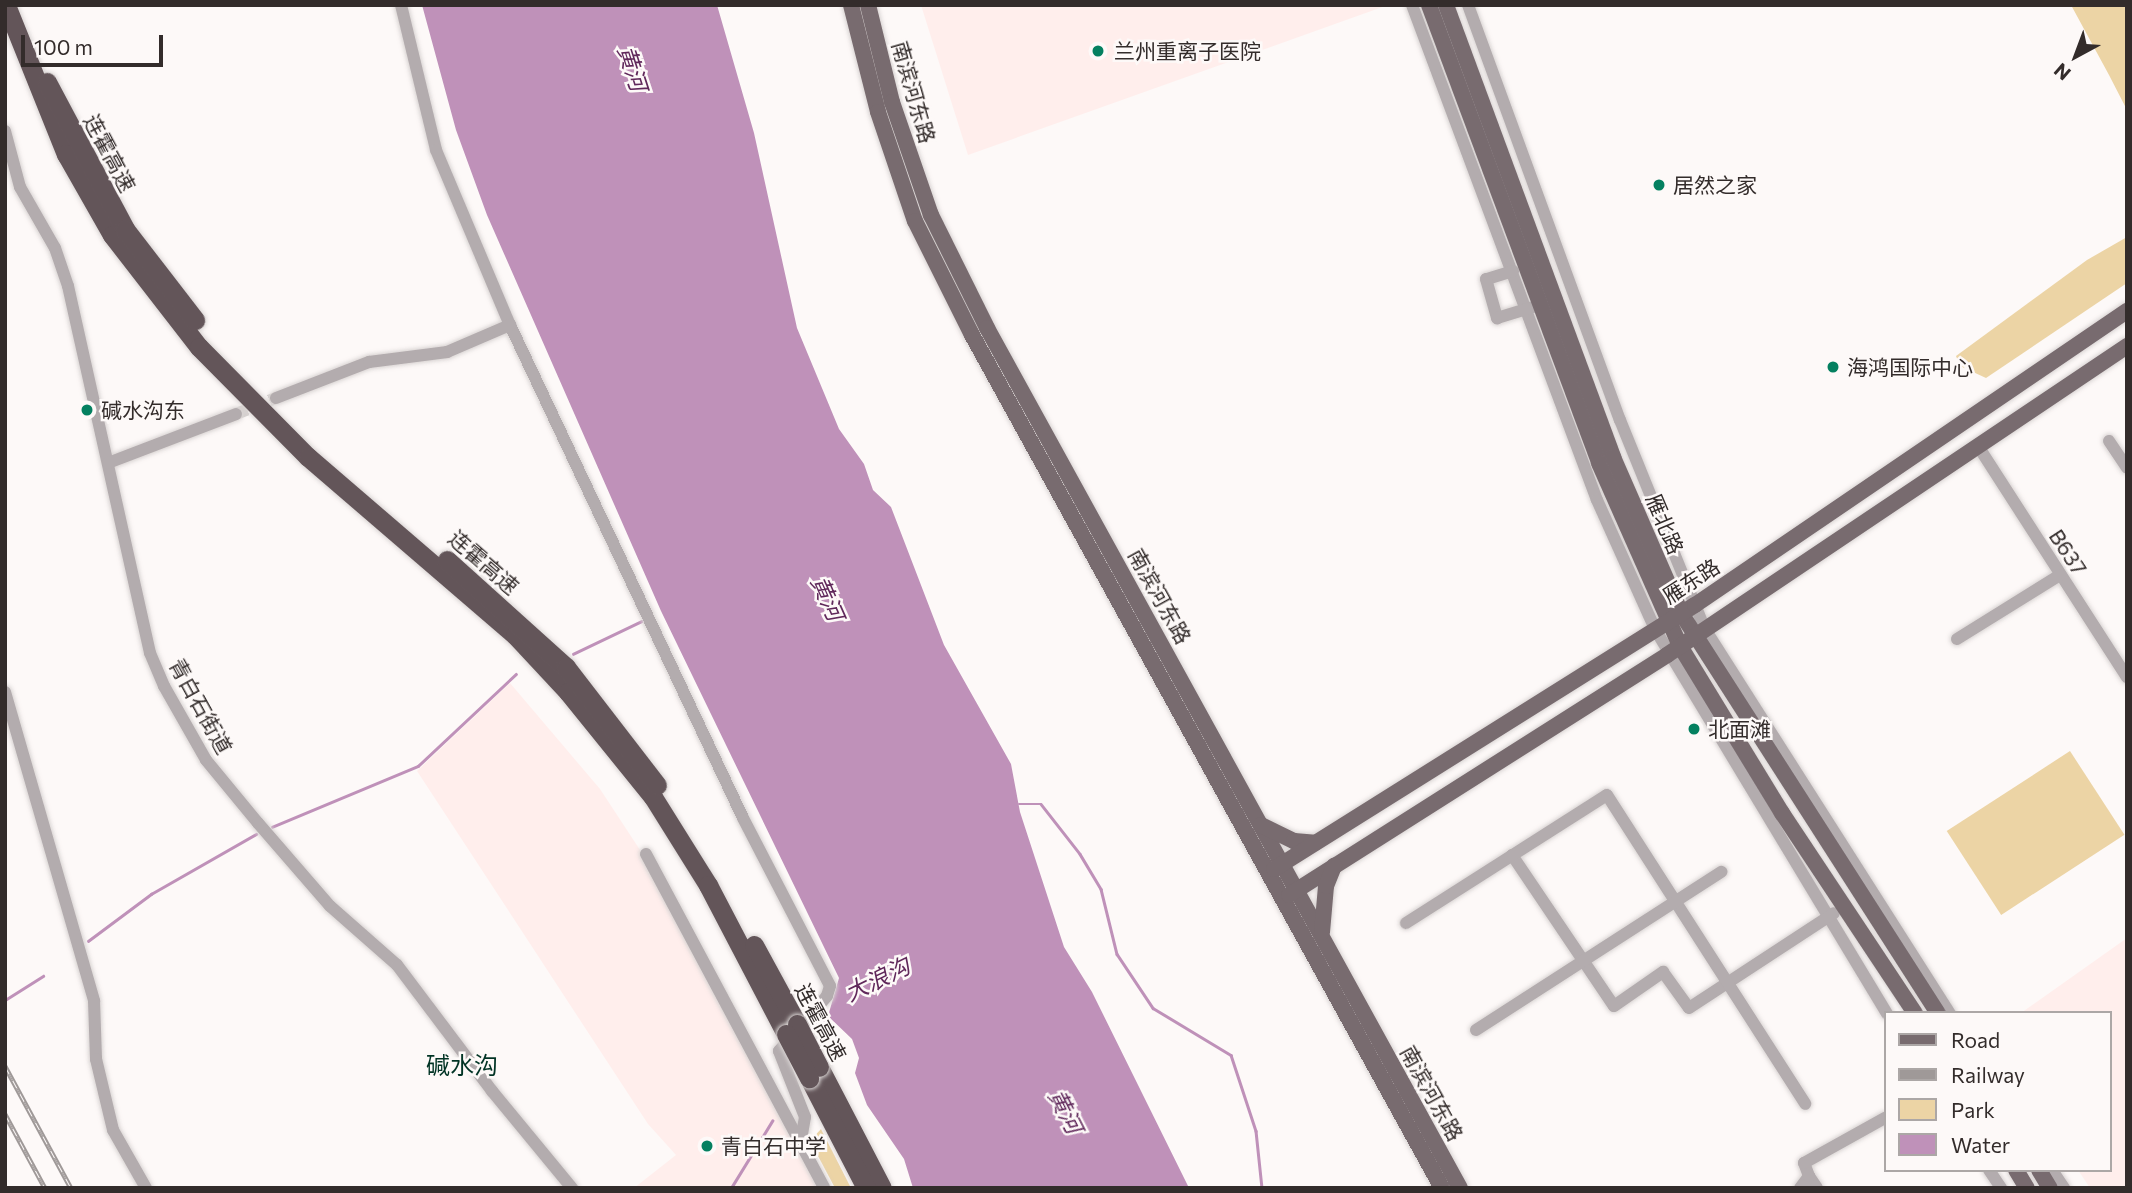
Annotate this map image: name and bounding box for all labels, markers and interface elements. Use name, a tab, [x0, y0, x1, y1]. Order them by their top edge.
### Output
scale bar	[24, 21, 166, 65]
north arrow	[2041, 21, 2111, 91]
text: 100 m	[34, 34, 93, 59]
street label: 南滨河东路	[887, 38, 941, 146]
place label: 兰州重离子医院	[1114, 38, 1261, 64]
marker: 兰州重离子医院	[1088, 41, 1108, 61]
water label: 黄河	[613, 42, 653, 94]
text: N	[2049, 59, 2075, 86]
street label: 连霍高速	[79, 110, 141, 196]
place label: 居然之家	[1673, 172, 1757, 198]
marker: 居然之家	[1651, 177, 1667, 193]
place label: 海鸿国际中心	[1847, 354, 1973, 380]
marker: 海鸿国际中心	[1825, 359, 1841, 375]
place label: 碱水沟东	[101, 397, 185, 423]
marker: 碱水沟东	[79, 402, 95, 418]
street label: 雁北路	[1641, 490, 1689, 558]
street label: B637	[2044, 524, 2092, 580]
street label: 连霍高速	[444, 525, 524, 599]
street label: 南滨河东路	[1124, 544, 1196, 648]
street label: 雁东路	[1658, 553, 1724, 609]
water label: 黄河	[806, 571, 850, 625]
street label: 青白石街道	[165, 654, 237, 758]
place label: 北面滩	[1708, 716, 1771, 742]
marker: 北面滩	[1686, 721, 1702, 737]
water label: 大浪沟	[840, 951, 914, 1007]
street label: 连霍高速	[790, 979, 852, 1065]
legend	[1884, 1011, 2111, 1172]
text: Road	[1951, 1027, 2000, 1052]
street label: 南滨河东路	[1396, 1041, 1468, 1145]
district label: 碱水沟	[426, 1051, 498, 1079]
text: Railway	[1951, 1062, 2025, 1087]
water label: 黄河	[1043, 1084, 1089, 1138]
text: Park	[1951, 1097, 1995, 1122]
text: Water	[1951, 1132, 2010, 1157]
place label: 青白石中学	[721, 1133, 826, 1159]
marker: 青白石中学	[699, 1138, 715, 1154]

